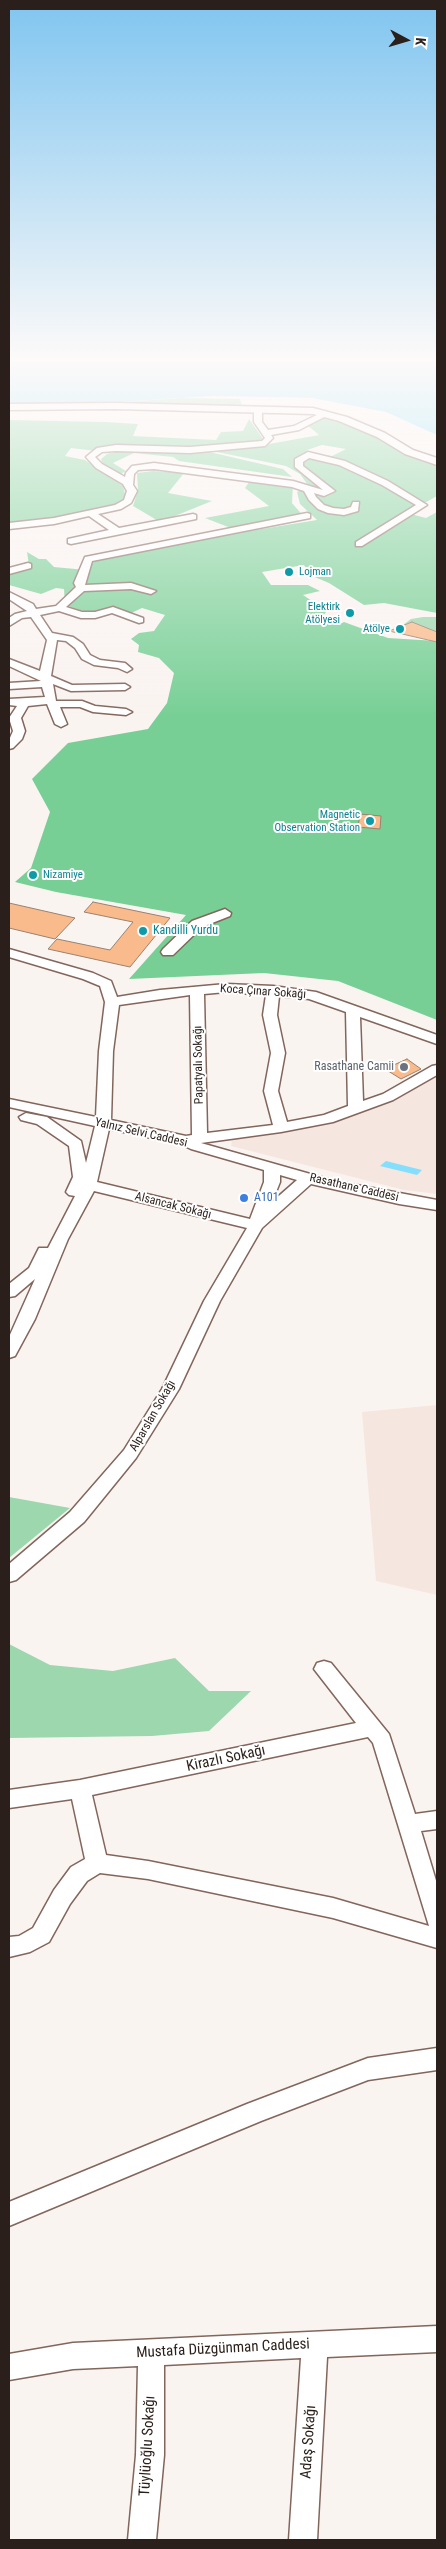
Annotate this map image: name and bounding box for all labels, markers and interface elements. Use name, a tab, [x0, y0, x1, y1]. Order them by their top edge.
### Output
north arrow	[381, 15, 431, 65]
text: K	[413, 37, 429, 46]
place label: Lojman	[299, 565, 331, 579]
marker: Lojman	[283, 566, 295, 578]
place label: Elektirk Atölyesi	[305, 600, 340, 626]
marker: Elektirk Atölyesi	[344, 607, 356, 619]
place label: Atölye	[363, 622, 390, 636]
marker: Atölye	[394, 623, 406, 635]
place label: Magnetic Observation Station	[274, 808, 360, 834]
marker: Magnetic Observation Station	[364, 815, 376, 827]
place label: Nizamiye	[43, 868, 83, 882]
marker: Nizamiye	[27, 869, 39, 881]
place label: Kandilli Yurdu	[153, 924, 218, 938]
marker: Kandilli Yurdu	[137, 925, 149, 937]
street label: Koca Çınar Sokağı	[220, 982, 306, 1002]
street label: Papatyalı Sokağı	[191, 1026, 207, 1104]
place label: Rasathane Camii	[314, 1060, 394, 1074]
marker: Rasathane Camii	[398, 1061, 410, 1073]
street label: Yalnız Selvi Caddesi	[93, 1115, 189, 1151]
street label: Rasathane Caddesi	[308, 1171, 400, 1205]
street label: Alsancak Sokağı	[133, 1190, 213, 1222]
place label: A101	[254, 1191, 279, 1205]
marker: A101	[238, 1192, 250, 1204]
street label: Alparslan Sokağı	[127, 1378, 179, 1454]
street label: Kirazlı Sokağı	[185, 1742, 267, 1776]
street label: Mustafa Düzgünman Caddesi	[136, 2335, 310, 2363]
street label: Tüylüoğlu Sokağı	[136, 2395, 160, 2497]
street label: Adaş Sokağı	[297, 2405, 321, 2479]

